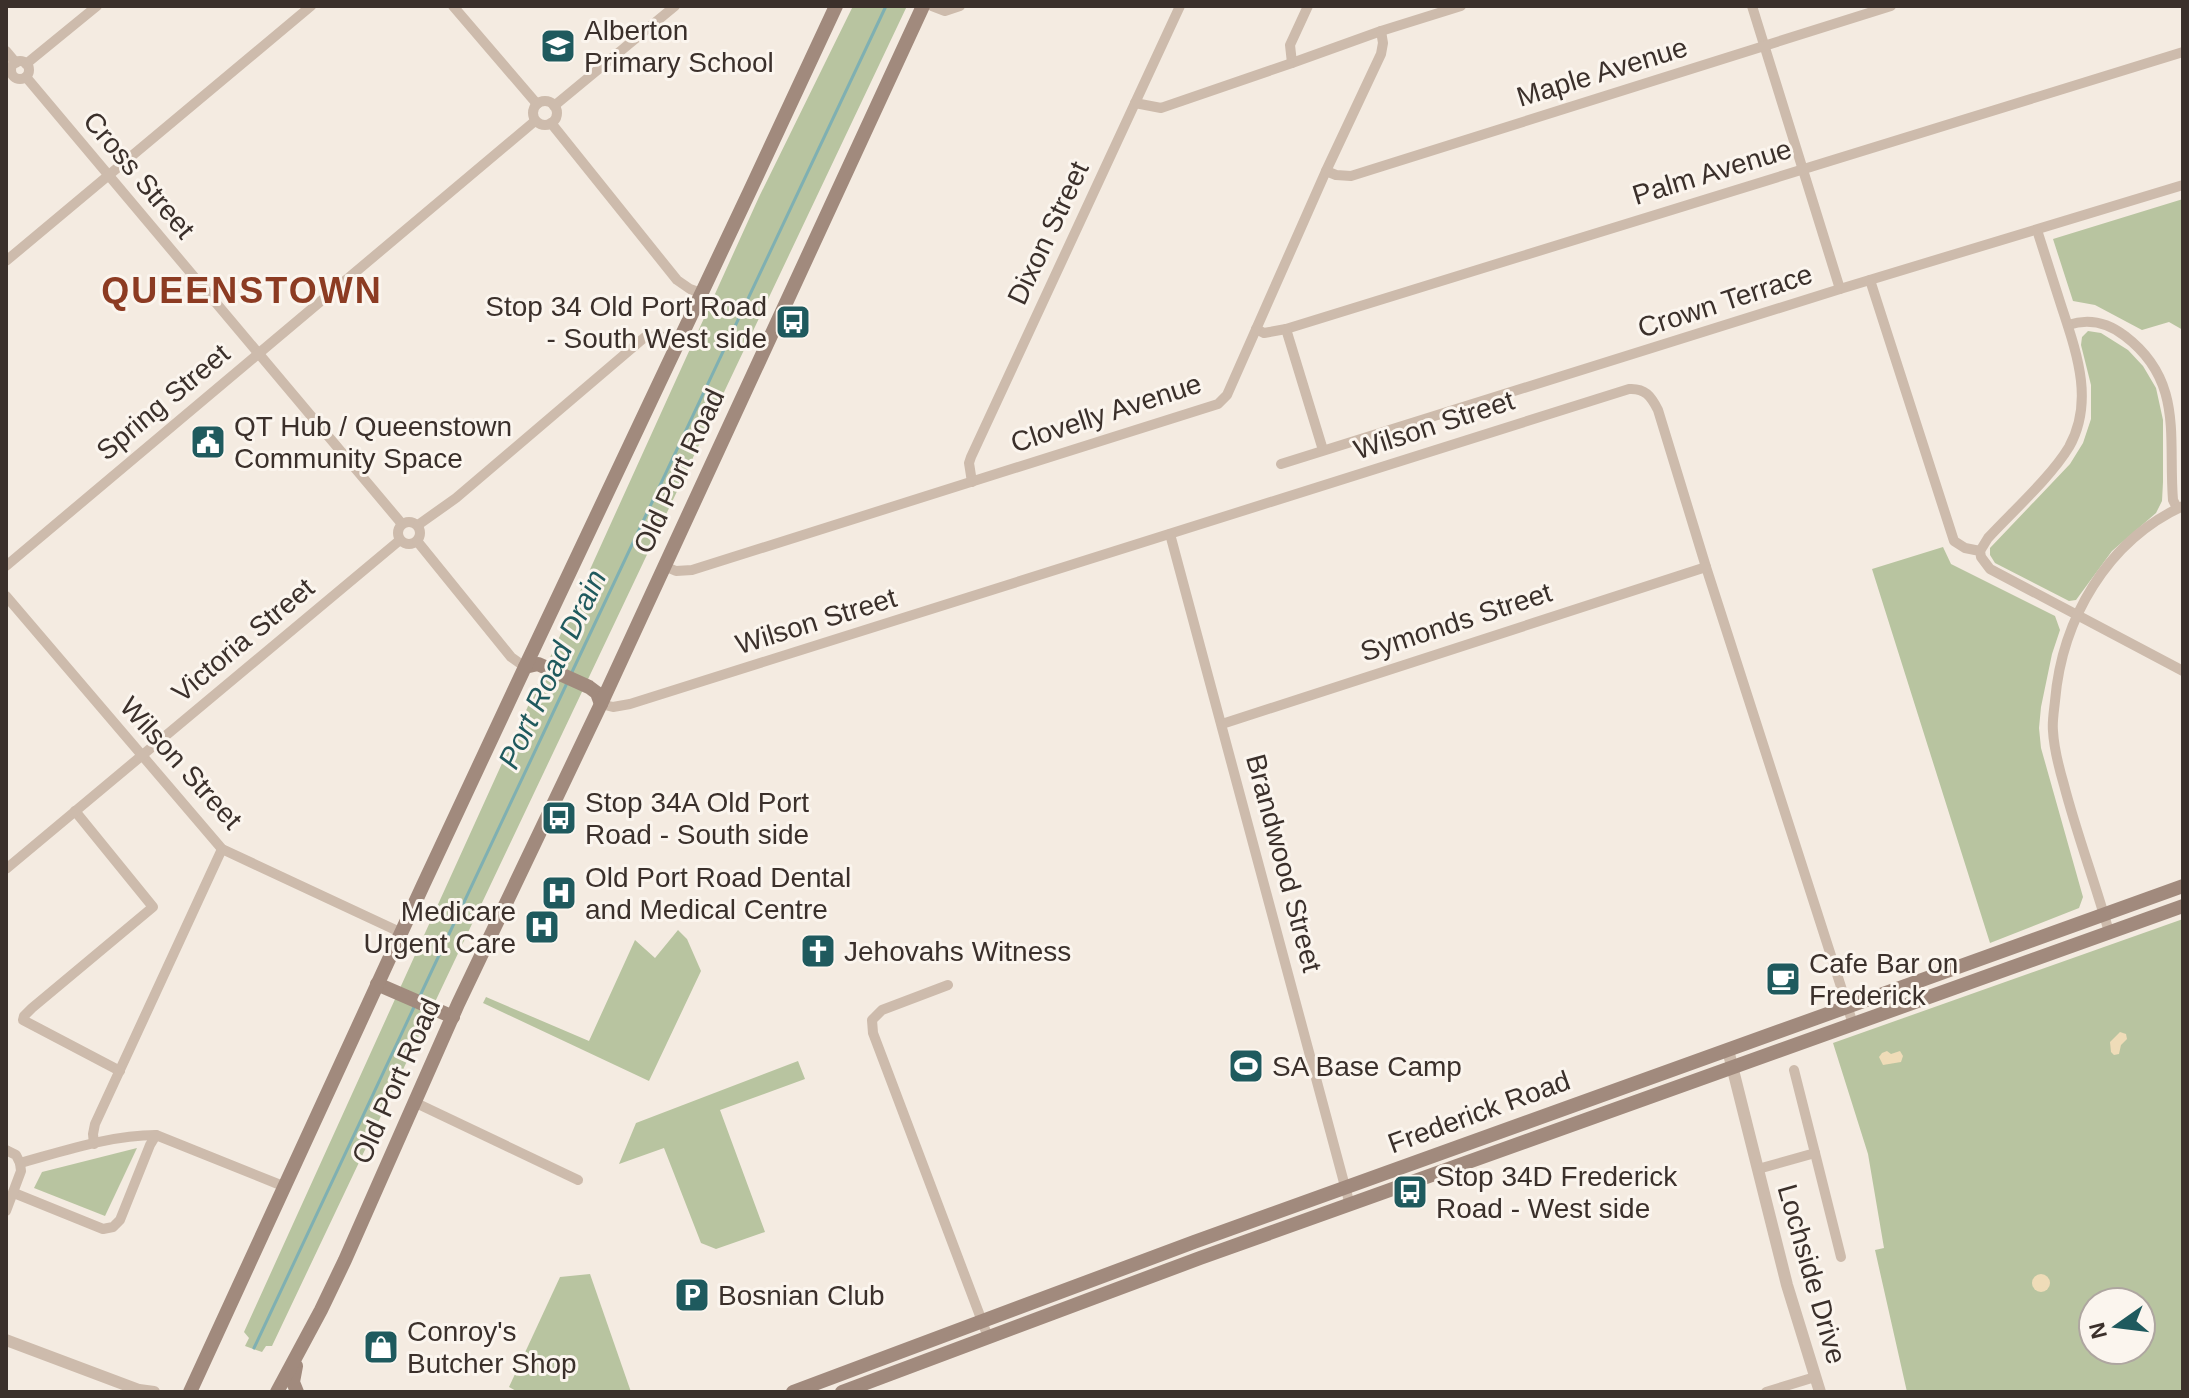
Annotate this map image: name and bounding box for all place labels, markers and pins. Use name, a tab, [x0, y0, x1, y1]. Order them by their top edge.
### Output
place label: Alberton Primary School	[584, 15, 774, 78]
school or university icon: Alberton Primary School	[539, 27, 577, 65]
place label: Stop 34 Old Port Road - South West side	[485, 291, 767, 354]
bus stop icon: Stop 34 Old Port Road - South West side	[774, 303, 812, 341]
place label: QT Hub / Queenstown Community Space	[234, 411, 512, 474]
public building icon: QT Hub / Queenstown Community Space	[189, 423, 227, 461]
place label: Stop 34A Old Port Road - South side	[585, 787, 809, 850]
bus stop icon: Stop 34A Old Port Road - South side	[540, 799, 578, 837]
place label: Old Port Road Dental and Medical Centre	[585, 862, 851, 925]
hospital icon: Old Port Road Dental and Medical Centre	[540, 874, 578, 912]
place label: Medicare Urgent Care	[363, 896, 516, 959]
hospital icon: Medicare Urgent Care	[523, 908, 561, 946]
church icon: Jehovahs Witness	[799, 932, 837, 970]
place label: Jehovahs Witness	[844, 936, 1071, 967]
place label: Cafe Bar on Frederick	[1809, 948, 1958, 1011]
cafe icon: Cafe Bar on Frederick	[1764, 960, 1802, 998]
sports icon: SA Base Camp	[1227, 1047, 1265, 1085]
place label: SA Base Camp	[1272, 1051, 1462, 1082]
place label: Stop 34D Frederick Road - West side	[1436, 1161, 1678, 1224]
bus stop icon: Stop 34D Frederick Road - West side	[1391, 1173, 1429, 1211]
parking icon: Bosnian Club	[673, 1276, 711, 1314]
place label: Bosnian Club	[718, 1280, 885, 1311]
place label: Conroy's Butcher Shop	[407, 1316, 577, 1379]
shop icon: Conroy's Butcher Shop	[362, 1328, 400, 1366]

